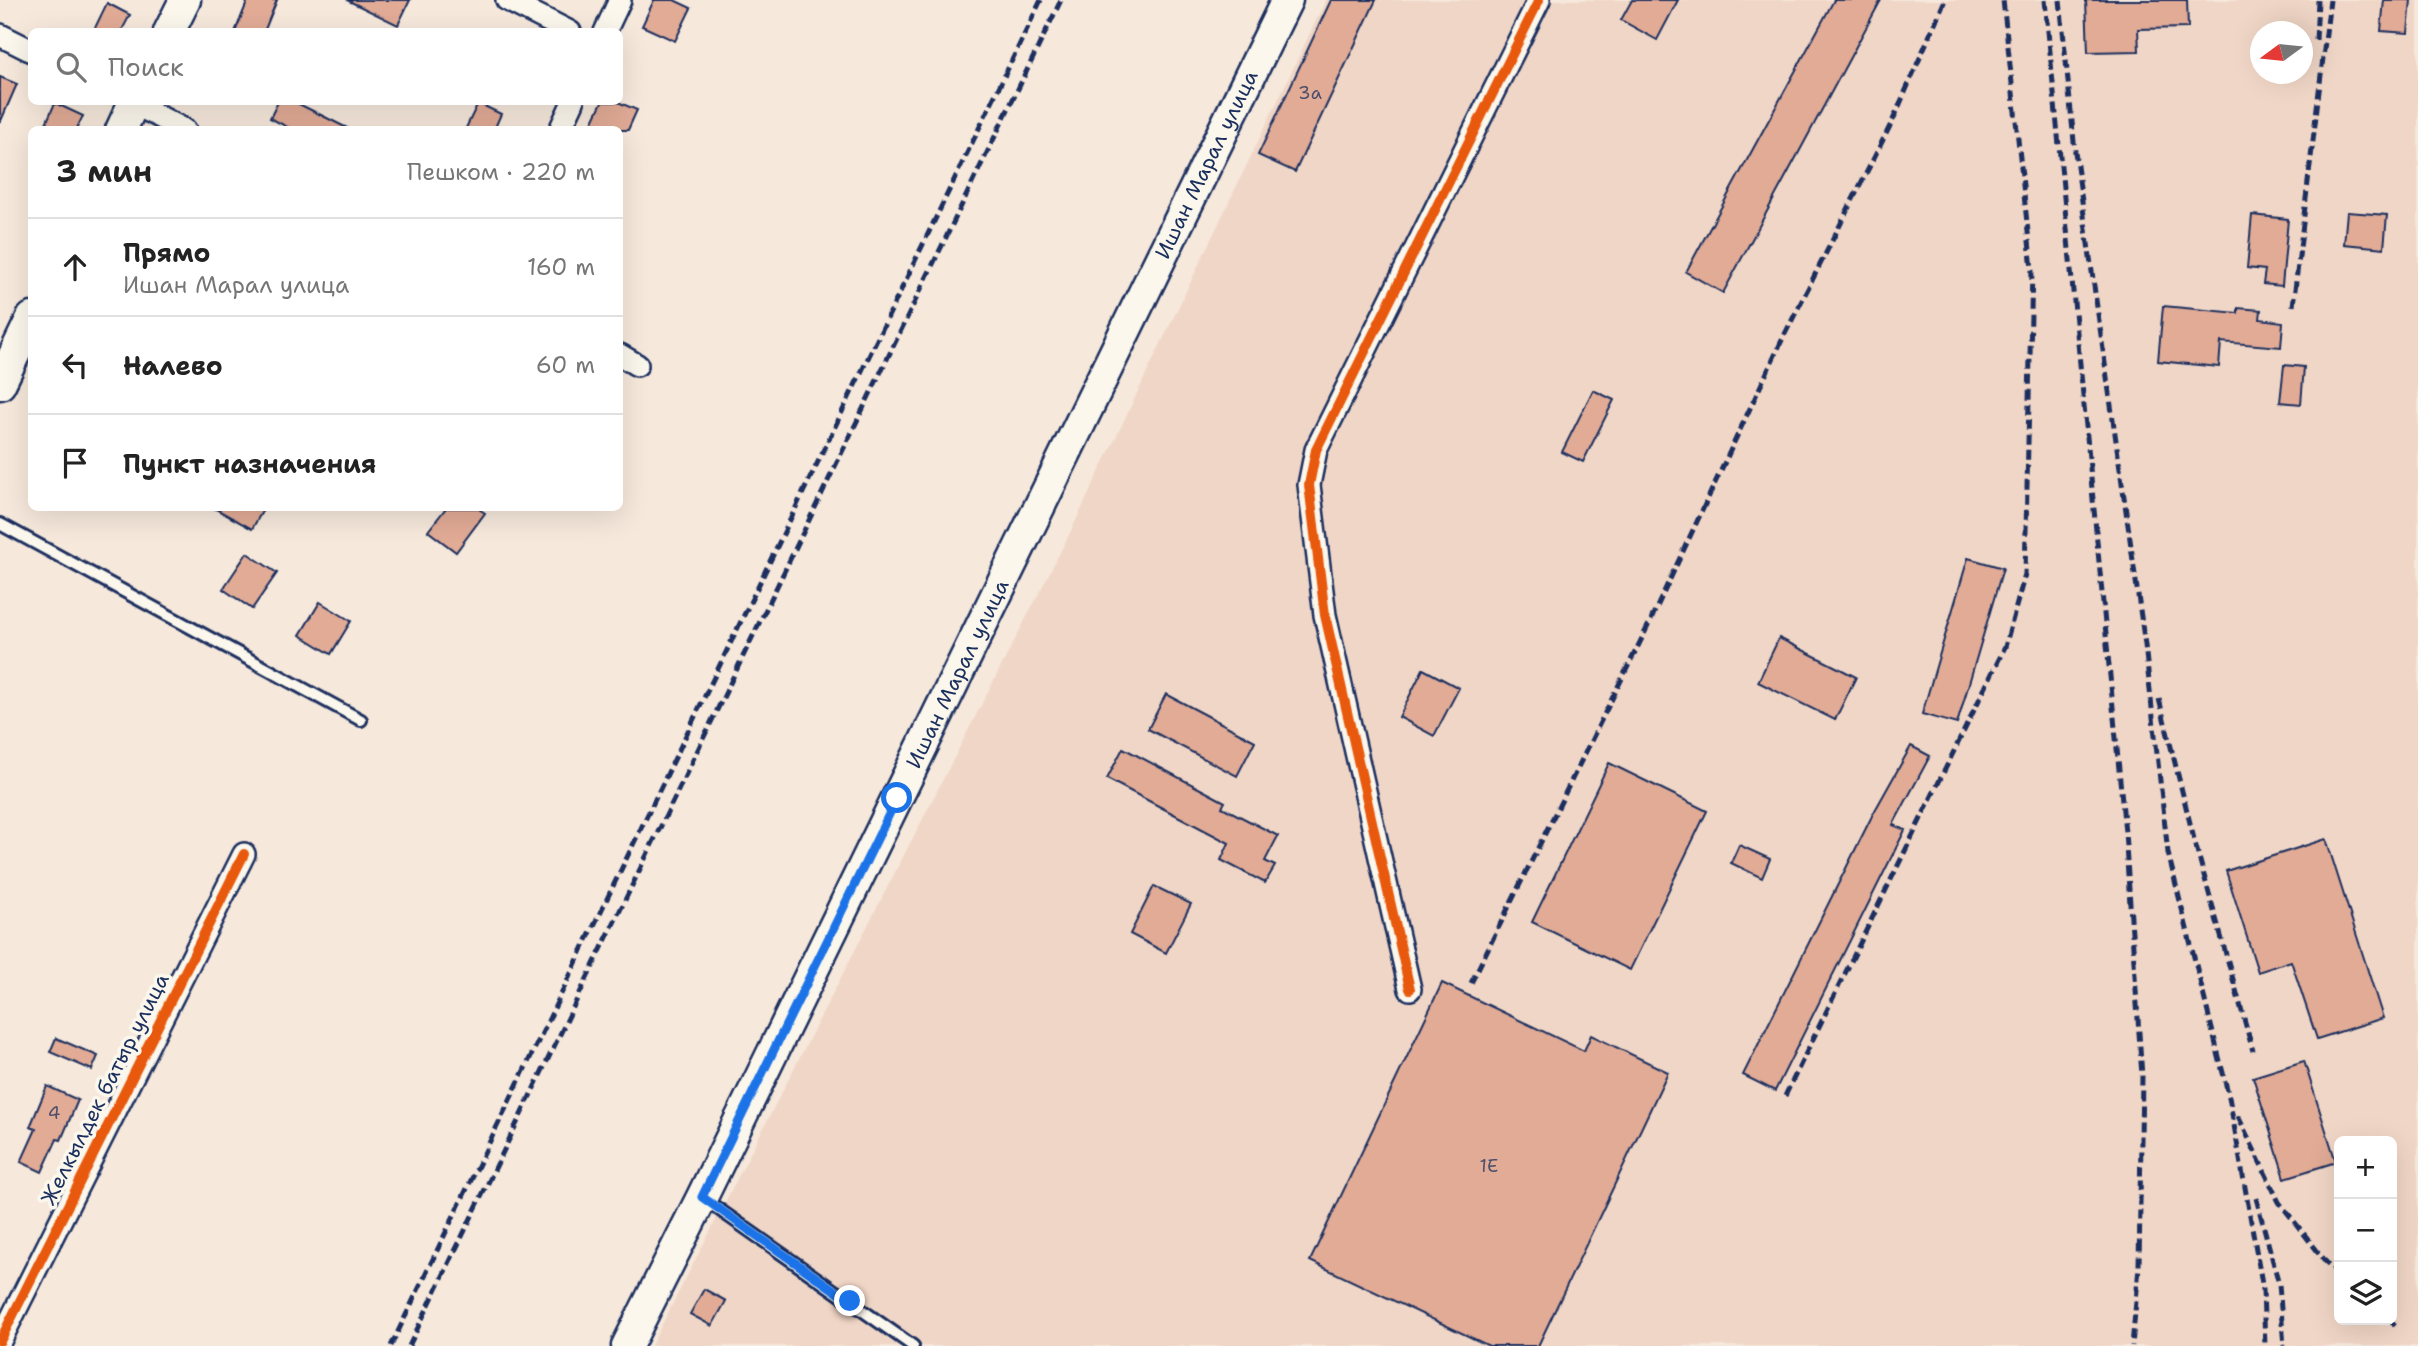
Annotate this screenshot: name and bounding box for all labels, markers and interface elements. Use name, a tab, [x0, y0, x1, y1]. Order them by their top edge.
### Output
north arrow	[2250, 21, 2313, 84]
search box	[28, 28, 623, 105]
icon: search	[52, 48, 90, 86]
text: Поиск	[108, 49, 184, 84]
street label: Ишан Марал улица	[1149, 65, 1265, 264]
house number: 3а	[1298, 81, 1322, 105]
text: 3 мин	[56, 151, 152, 192]
text: Пешком · 220 m	[407, 157, 595, 187]
text: Прямо	[123, 235, 211, 270]
icon: ahead	[56, 248, 94, 286]
text: 160 m	[527, 252, 595, 282]
text: Ишан Марал улица	[123, 270, 349, 300]
icon: left	[56, 346, 94, 384]
text: Налево	[123, 348, 223, 383]
text: 60 m	[536, 350, 595, 380]
icon: arrive	[56, 444, 94, 482]
text: Пункт назначения	[123, 446, 376, 481]
street label: Ишан Марал улица	[900, 575, 1016, 773]
route start	[881, 782, 912, 813]
street label: Желкылдек батыр улица	[34, 968, 176, 1210]
house number: 4	[48, 1101, 60, 1125]
map controls	[2334, 1136, 2397, 1325]
button: +	[2334, 1136, 2397, 1199]
house number: 1Е	[1480, 1154, 1498, 1178]
button: −	[2334, 1199, 2397, 1262]
button: layers	[2334, 1262, 2397, 1325]
route end	[834, 1285, 865, 1316]

